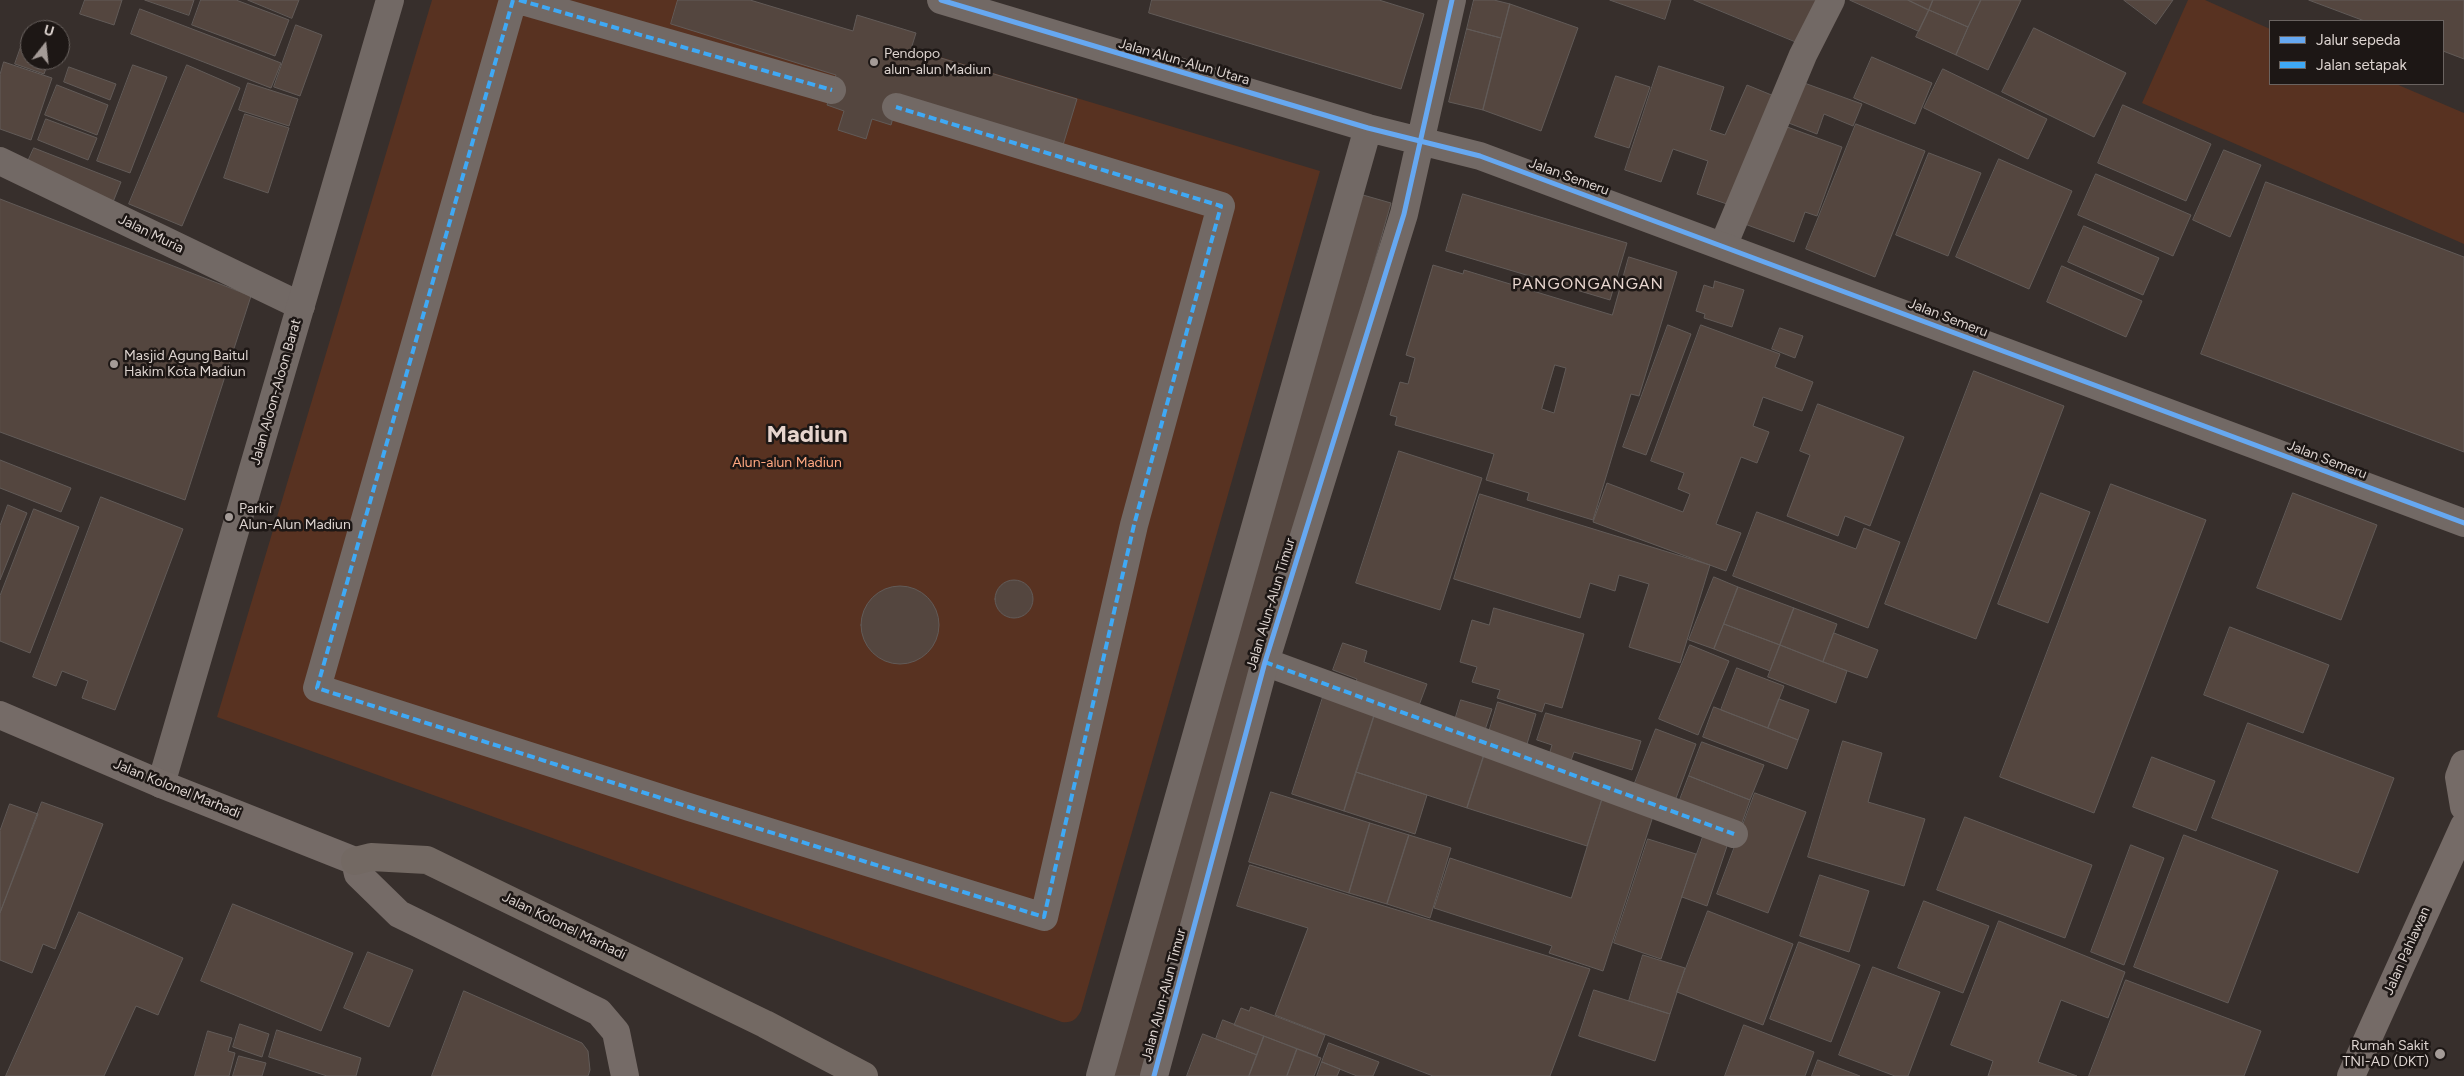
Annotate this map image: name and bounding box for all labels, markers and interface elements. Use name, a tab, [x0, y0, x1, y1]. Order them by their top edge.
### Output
north arrow	[20, 20, 70, 70]
legend	[2269, 20, 2444, 85]
text: U	[42, 22, 56, 41]
text: Jalur sepeda	[2316, 31, 2401, 49]
street label: Jalan Alun-Alun Utara	[1116, 35, 1252, 89]
place label: Pendopo alun-alun Madiun	[884, 46, 991, 78]
marker: Pendopo alun-alun Madiun	[868, 56, 880, 68]
text: Jalan setapak	[2316, 56, 2407, 74]
street label: Jalan Semeru	[1527, 155, 1611, 199]
street label: Jalan Muria	[116, 211, 186, 257]
district label: PANGONGANGAN	[1511, 274, 1665, 294]
street label: Jalan Semeru	[1906, 295, 1990, 341]
street label: Jalan Aloon-Aloon Barat	[247, 317, 305, 467]
place label: Masjid Agung Baitul Hakim Kota Madiun	[124, 348, 248, 381]
marker: Masjid Agung Baitul Hakim Kota Madiun	[108, 358, 120, 370]
district label: Madiun	[766, 421, 848, 449]
street label: Jalan Semeru	[2285, 437, 2369, 483]
park label: Alun-alun Madiun	[732, 455, 842, 471]
place label: Parkir Alun-Alun Madiun	[239, 501, 351, 534]
marker: Parkir Alun-Alun Madiun	[223, 511, 235, 523]
street label: Jalan Alun-Alun Timur	[1243, 536, 1299, 672]
street label: Jalan Kolonel Marhadi	[111, 756, 243, 822]
street label: Jalan Kolonel Marhadi	[499, 889, 629, 963]
street label: Jalan Pahlawan	[2380, 904, 2434, 998]
street label: Jalan Alun-Alun Timur	[1138, 927, 1190, 1063]
place label: Rumah Sakit TNI-AD (DKT)	[2342, 1038, 2429, 1070]
marker: Rumah Sakit TNI-AD (DKT)	[2433, 1047, 2447, 1061]

